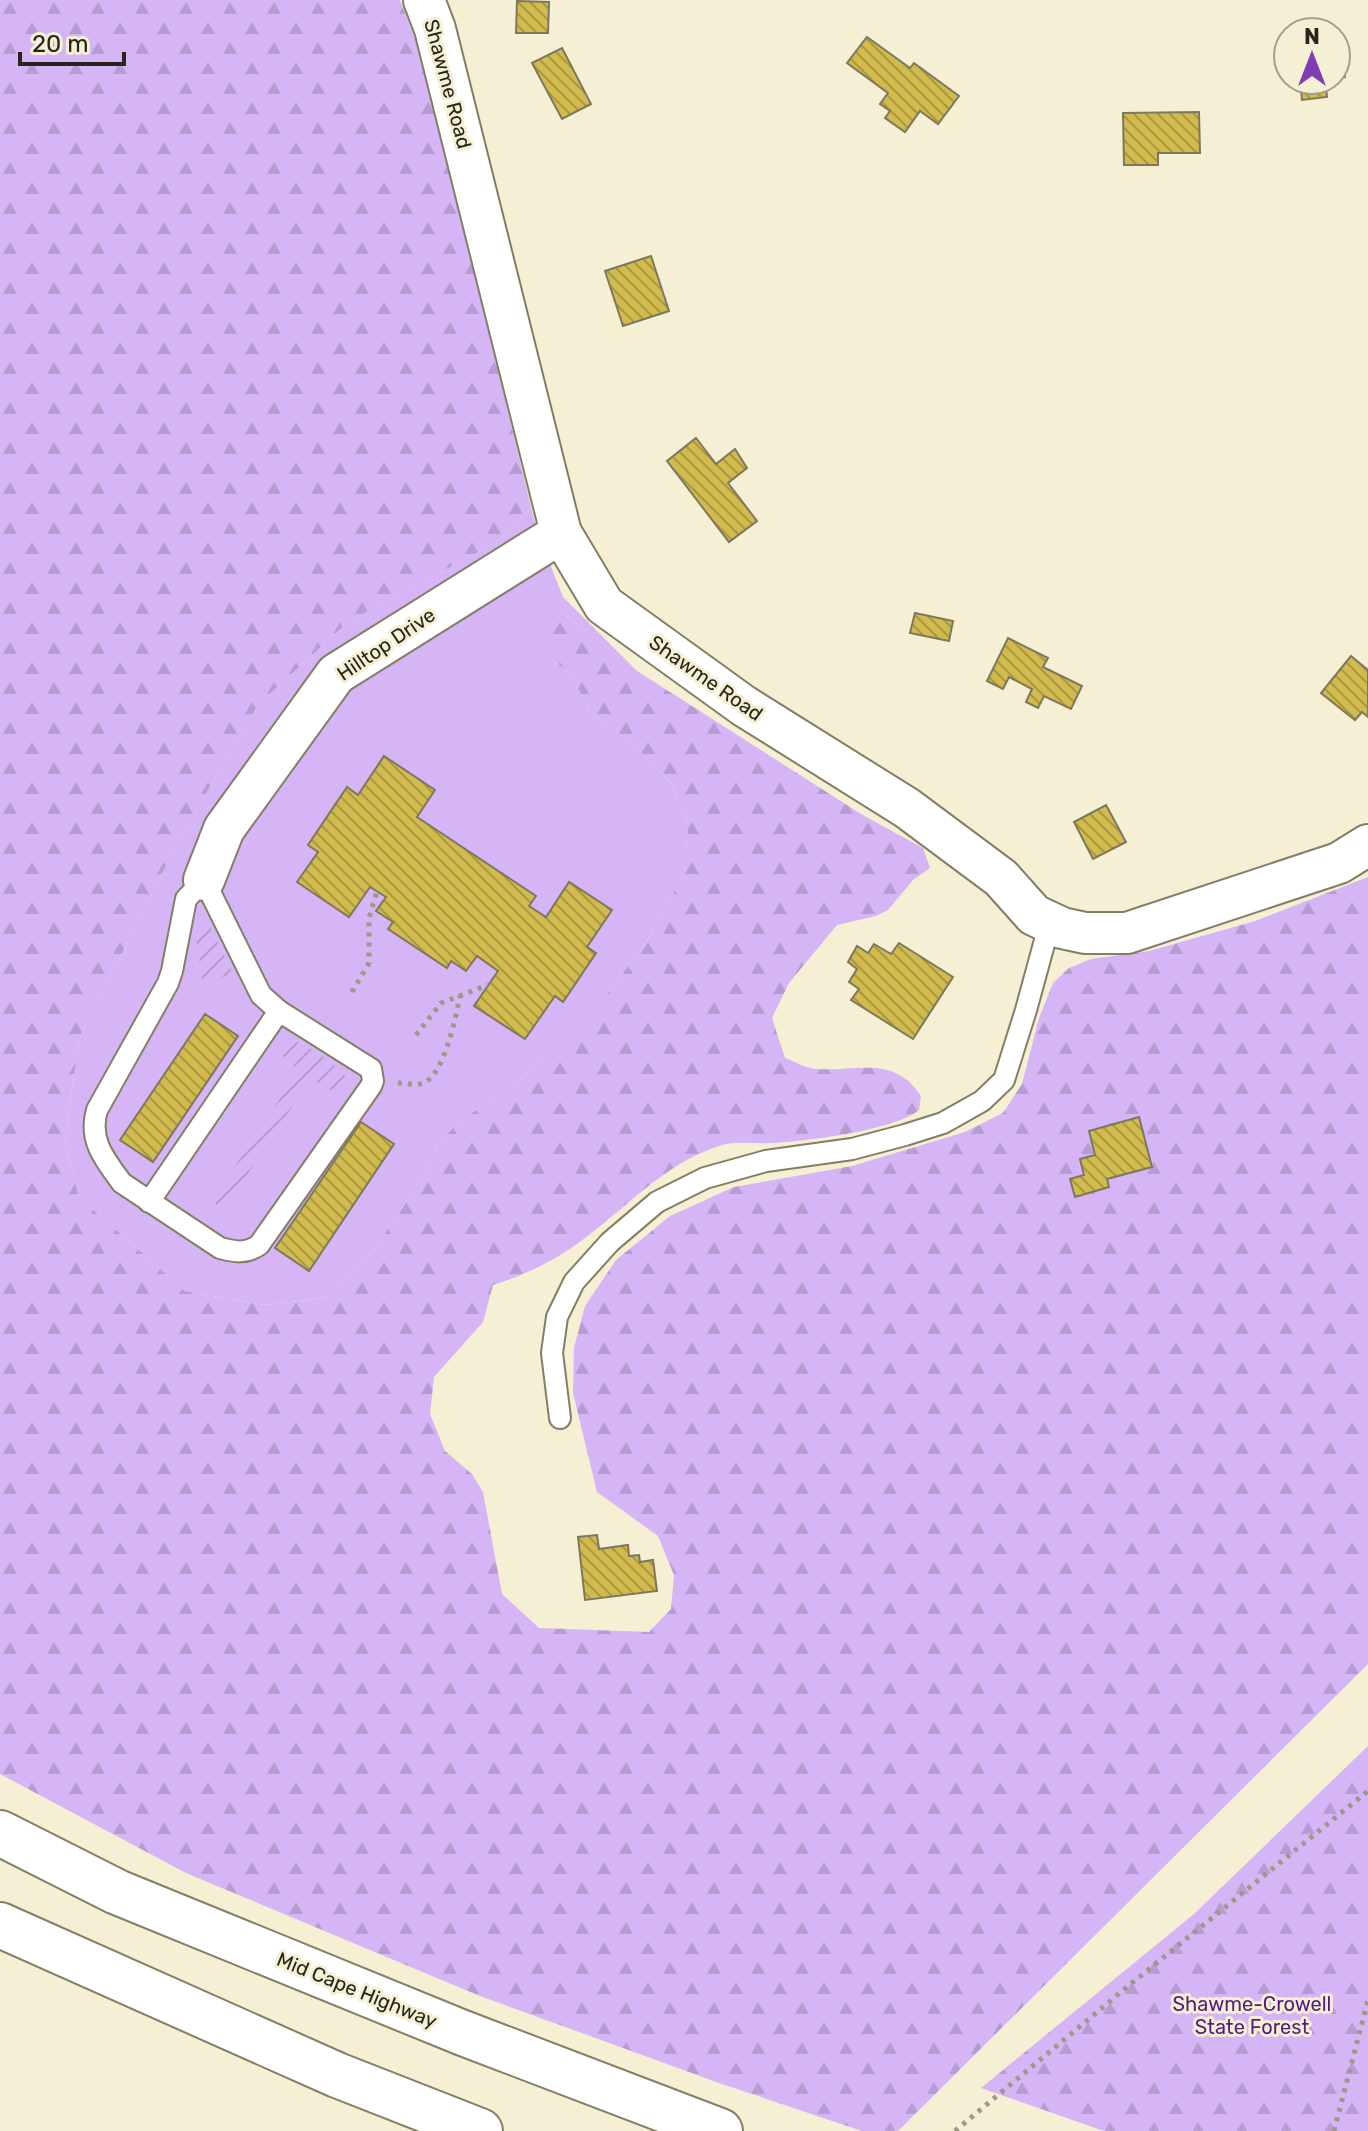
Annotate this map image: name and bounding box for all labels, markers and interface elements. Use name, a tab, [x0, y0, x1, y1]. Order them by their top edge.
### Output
scale bar	[20, 16, 124, 66]
north arrow	[1272, 16, 1352, 96]
street label: Shawme Road	[419, 17, 477, 151]
text: N	[1304, 23, 1320, 50]
text: 20 m	[32, 30, 89, 58]
street label: Hilltop Drive	[332, 602, 440, 686]
street label: Shawme Road	[645, 630, 767, 726]
street label: Mid Cape Highway	[273, 1947, 441, 2033]
park label: Shawme-Crowell State Forest	[1173, 1992, 1331, 2039]

